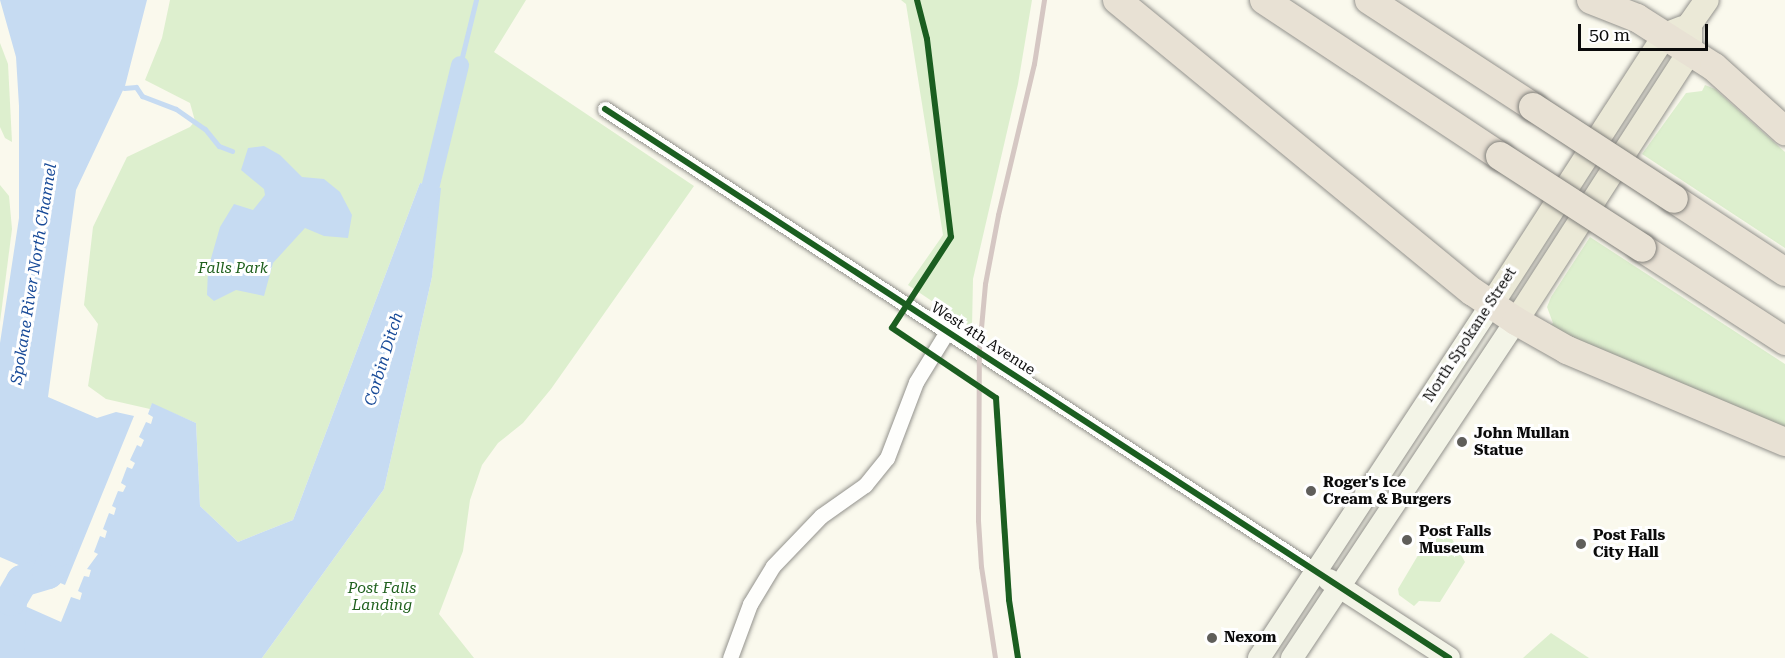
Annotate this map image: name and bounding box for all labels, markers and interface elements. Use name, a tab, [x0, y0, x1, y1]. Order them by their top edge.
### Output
scale bar	[1581, 12, 1712, 50]
text: 50 m	[1589, 24, 1630, 45]
water label: Spokane River North Channel	[7, 162, 61, 386]
park label: Falls Park	[198, 260, 268, 278]
street label: North Spokane Street	[1420, 264, 1520, 406]
street label: West 4th Avenue	[928, 299, 1038, 379]
water label: Corbin Ditch	[361, 310, 407, 408]
place label: John Mullan Statue	[1474, 424, 1569, 459]
marker: John Mullan Statue	[1455, 435, 1469, 449]
place label: Roger's Ice Cream & Burgers	[1323, 473, 1451, 508]
marker: Roger's Ice Cream & Burgers	[1304, 484, 1318, 498]
place label: Post Falls Museum	[1419, 522, 1491, 557]
place label: Post Falls City Hall	[1593, 526, 1665, 561]
marker: Post Falls Museum	[1400, 533, 1414, 547]
marker: Post Falls City Hall	[1574, 537, 1588, 551]
park label: Post Falls Landing	[348, 579, 416, 614]
place label: Nexom	[1224, 629, 1277, 647]
marker: Nexom	[1205, 631, 1219, 645]

